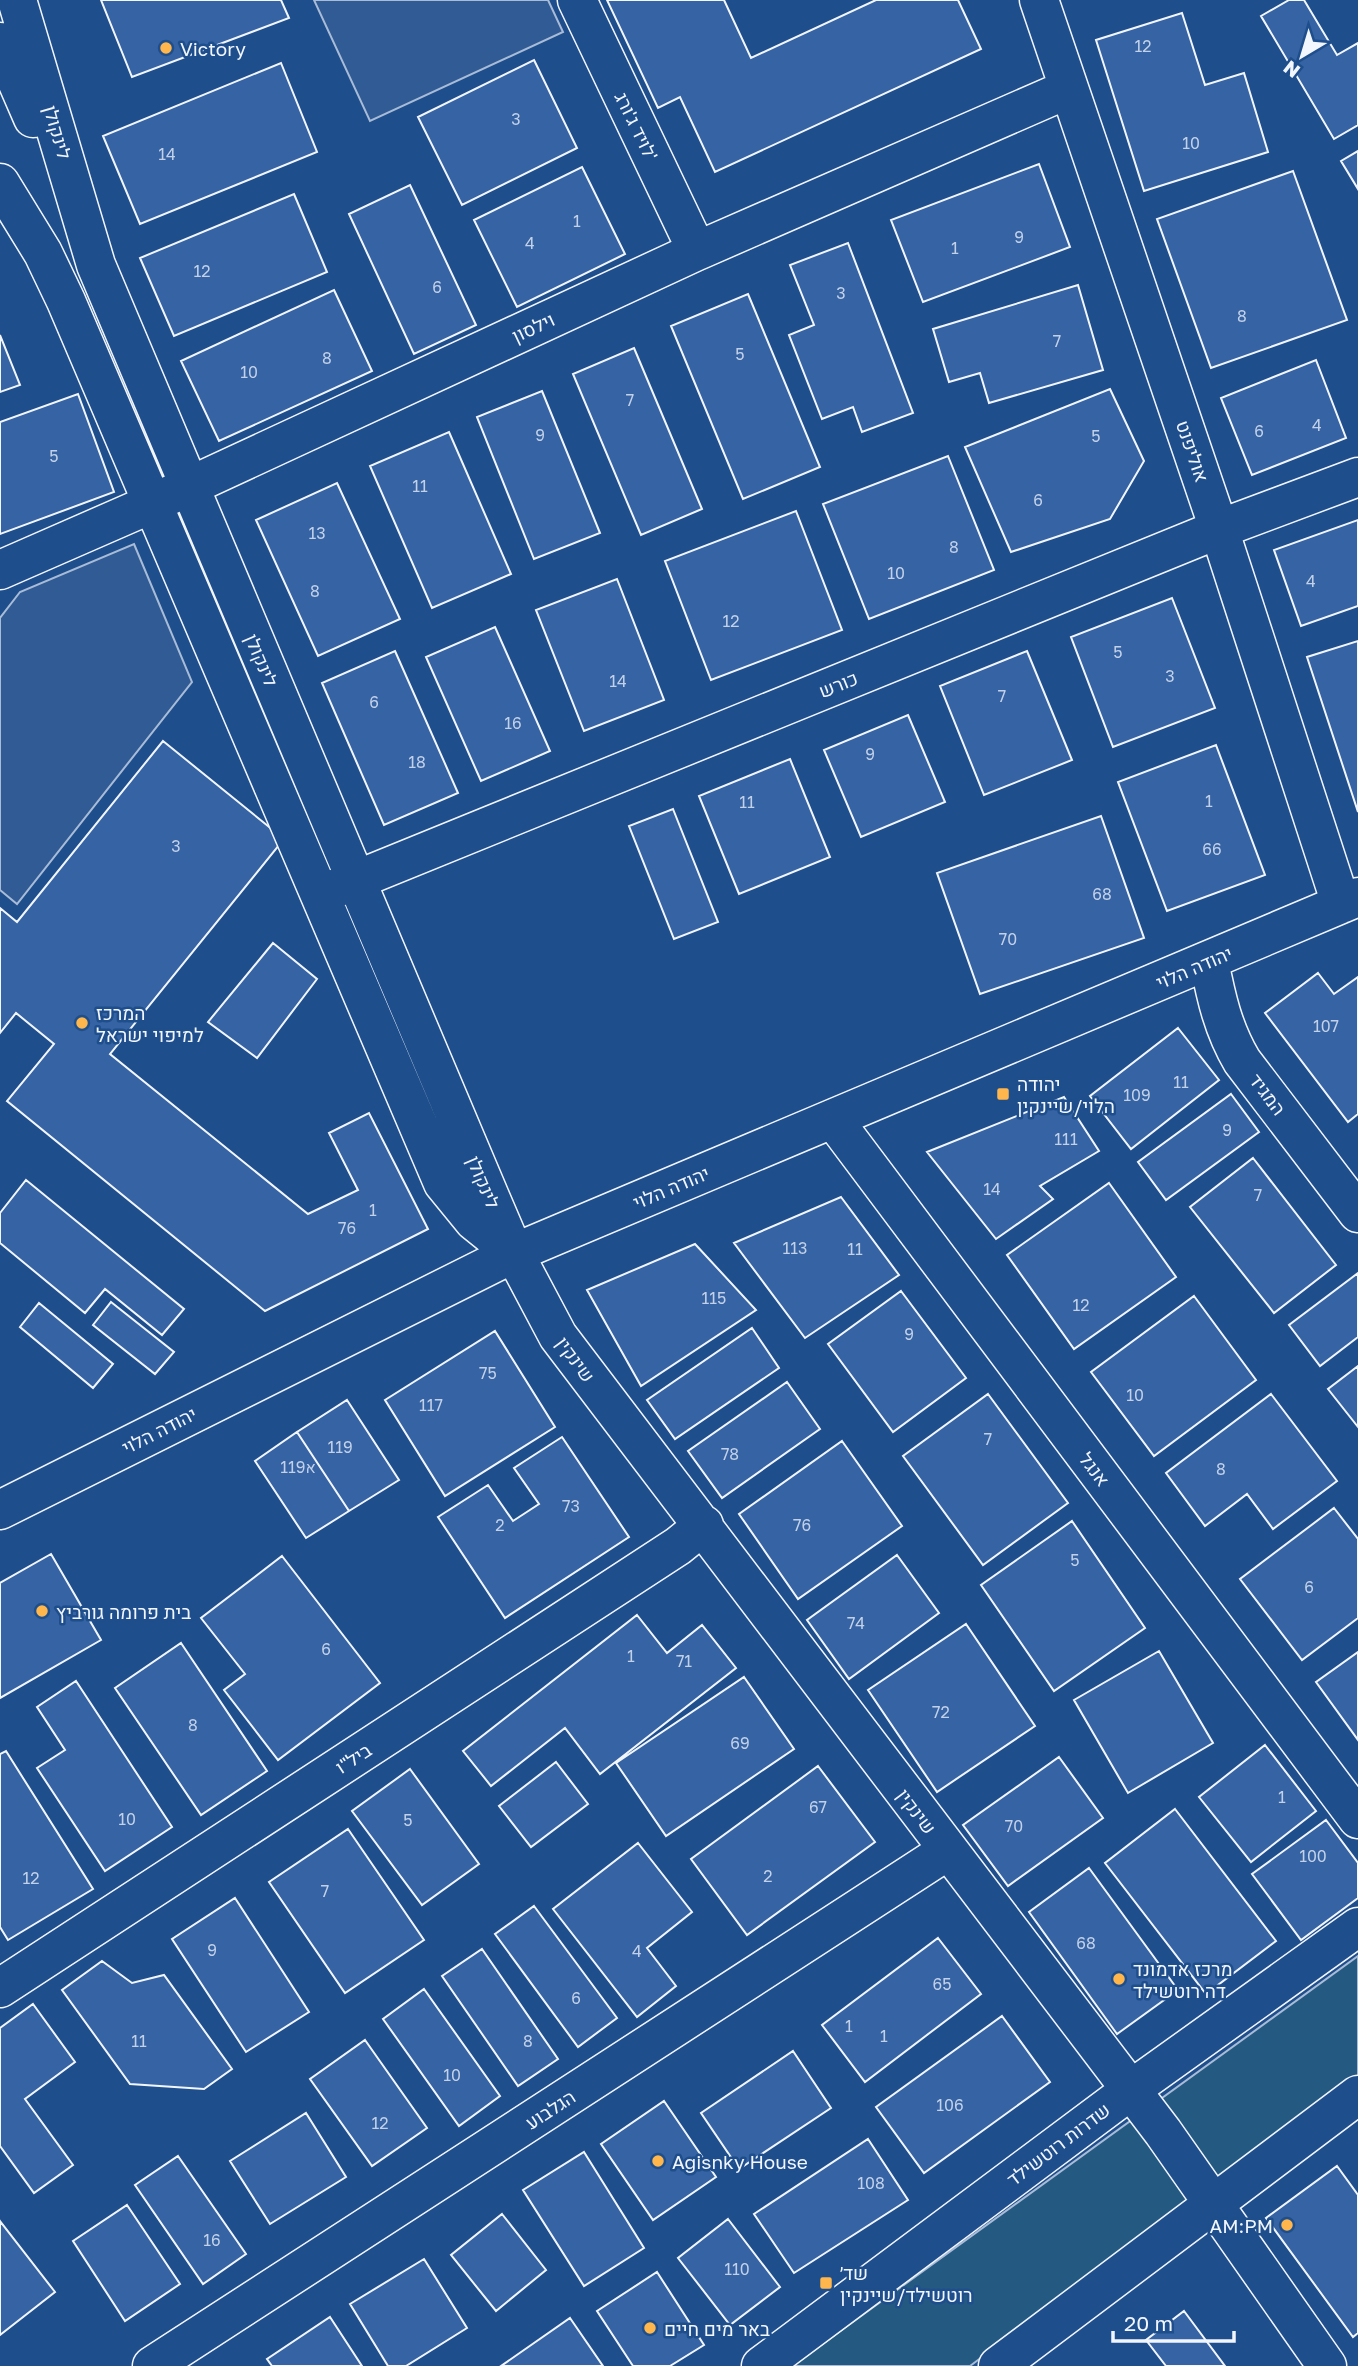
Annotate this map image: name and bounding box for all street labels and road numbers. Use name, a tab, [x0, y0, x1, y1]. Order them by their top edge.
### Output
street label: לויד ג'ורג'	[610, 88, 664, 164]
street label: לינקולן	[39, 102, 77, 162]
street label: וילסון	[508, 307, 558, 347]
street label: אוליפנט	[1172, 417, 1214, 485]
street label: לינקולן	[241, 630, 283, 690]
street label: כורש	[815, 666, 861, 702]
street label: יהודה הלוי	[1152, 941, 1236, 993]
street label: המגיד	[1245, 1069, 1291, 1119]
street label: לינקולן	[463, 1152, 505, 1212]
street label: יהודה הלוי	[629, 1161, 713, 1213]
street label: שינקין	[552, 1332, 600, 1386]
street label: יהודה הלוי	[118, 1401, 200, 1459]
street label: אנגל	[1075, 1448, 1115, 1490]
street label: ביל"ו	[331, 1738, 375, 1778]
street label: שינקין	[893, 1784, 941, 1838]
street label: הגלבוע	[521, 2084, 579, 2134]
street label: שדרות רוטשילד	[1002, 2098, 1114, 2190]

